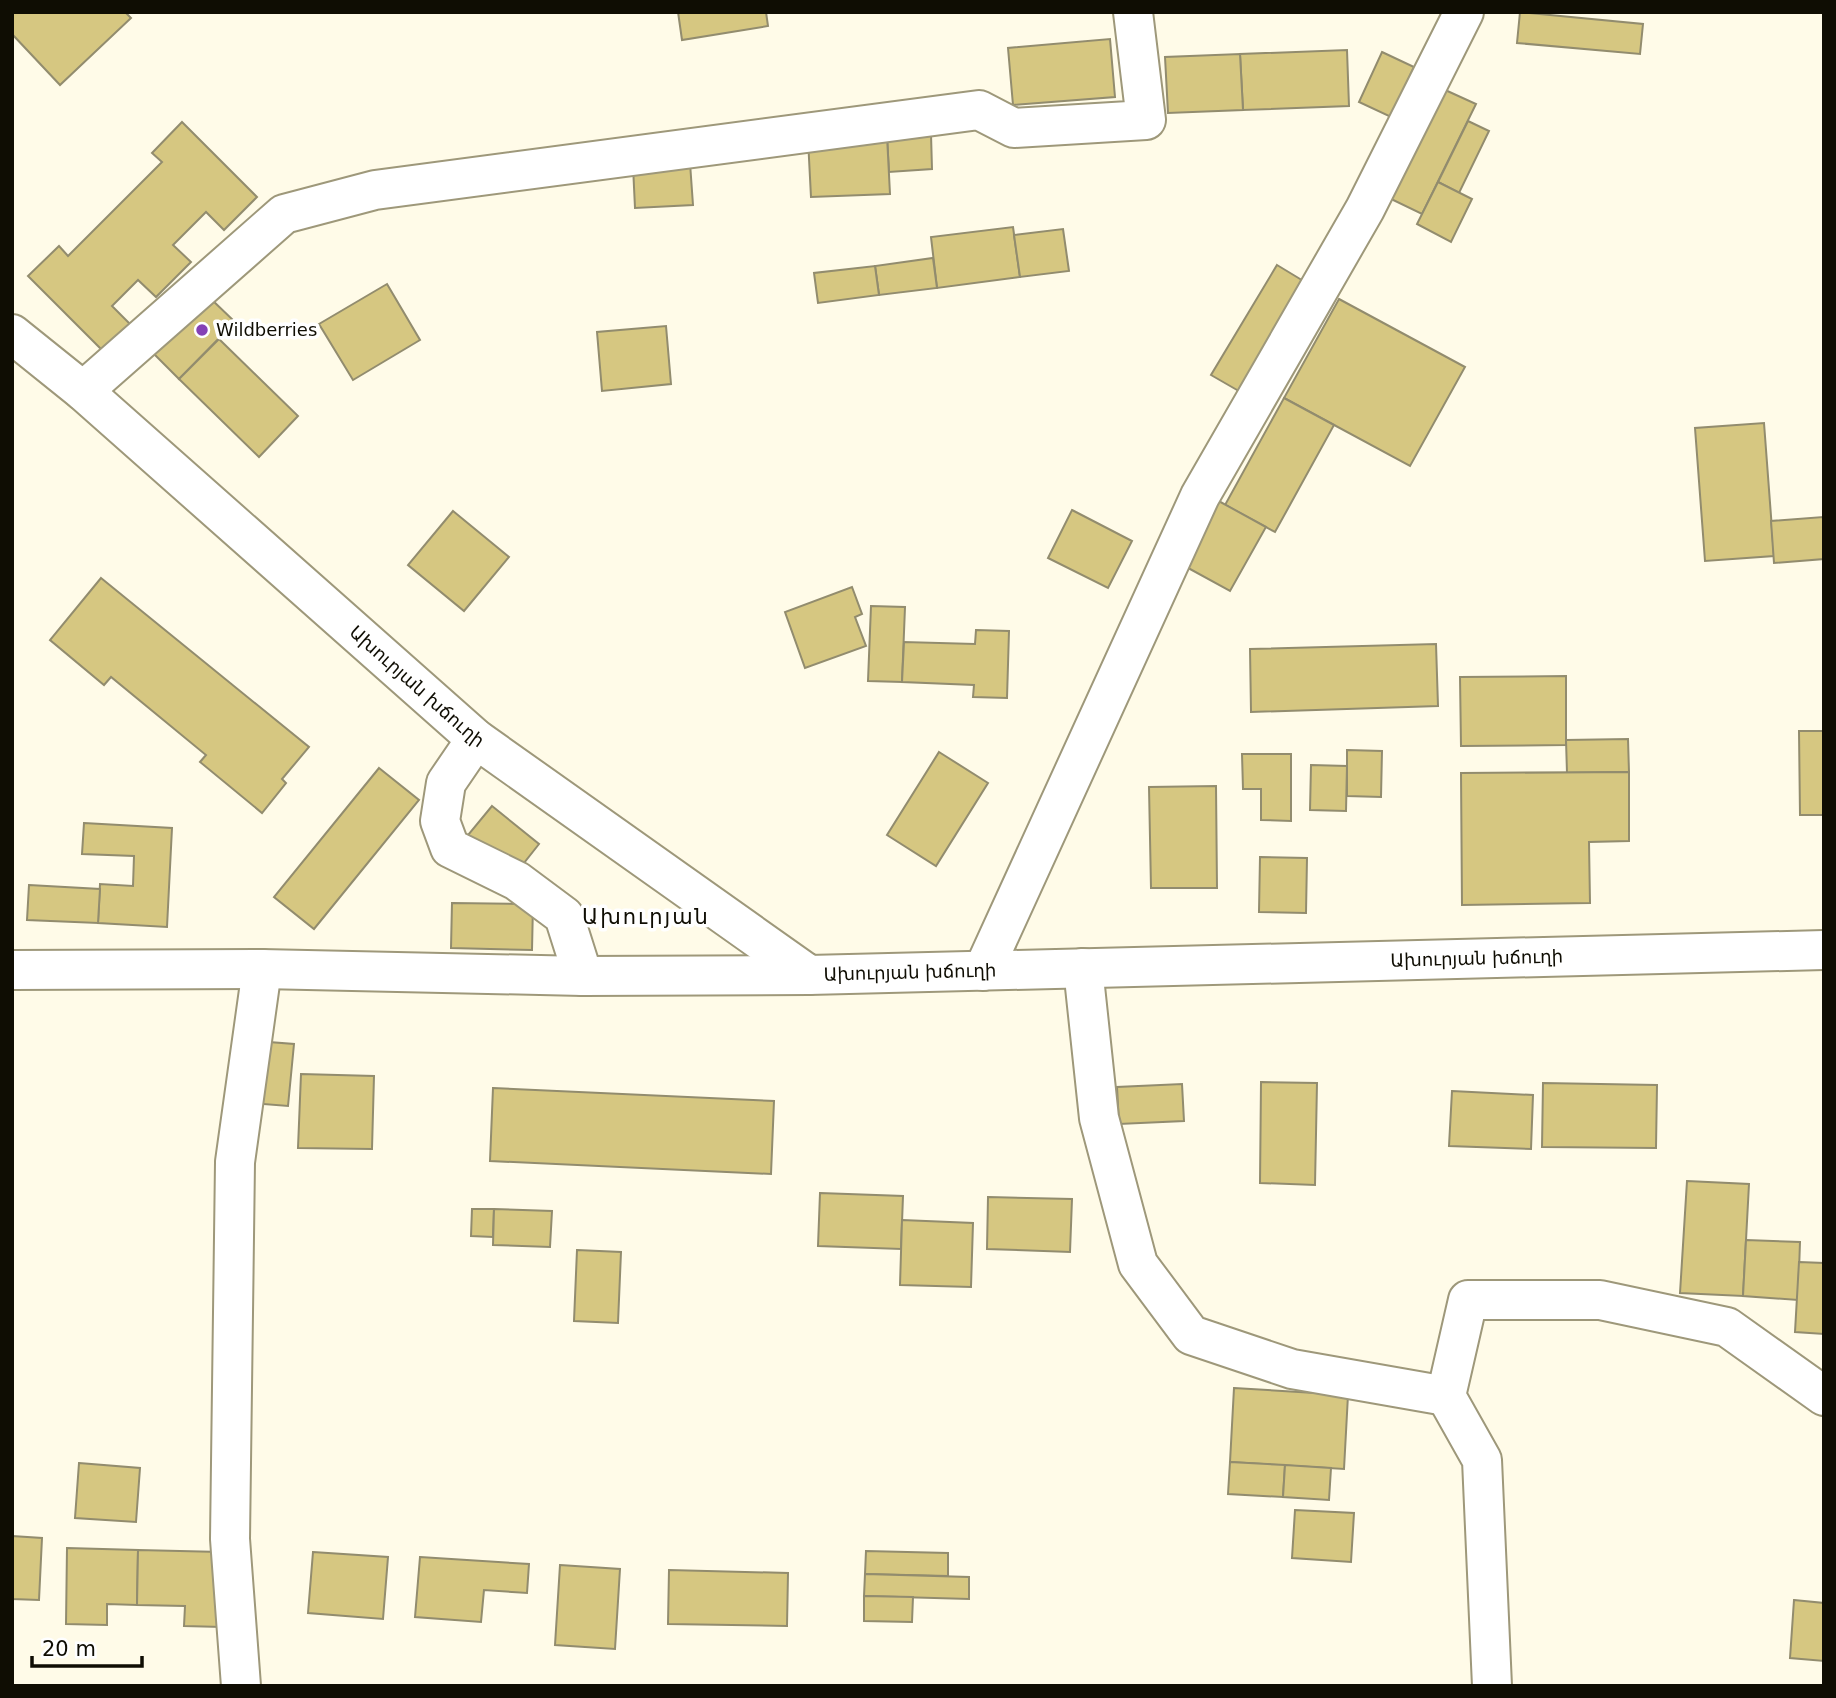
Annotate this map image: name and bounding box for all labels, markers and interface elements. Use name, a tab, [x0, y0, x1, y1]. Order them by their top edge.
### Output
place label: Wildberries	[216, 319, 317, 340]
marker: Wildberries	[194, 322, 210, 338]
street label: Ախուրյան խճուղի	[346, 621, 488, 751]
district label: Ախուրյան	[582, 905, 710, 929]
street label: Ախուրյան խճուղի	[1390, 945, 1563, 971]
street label: Ախուրյան խճուղի	[823, 959, 996, 985]
scale bar	[32, 1624, 142, 1668]
text: 20 m	[42, 1637, 96, 1661]

